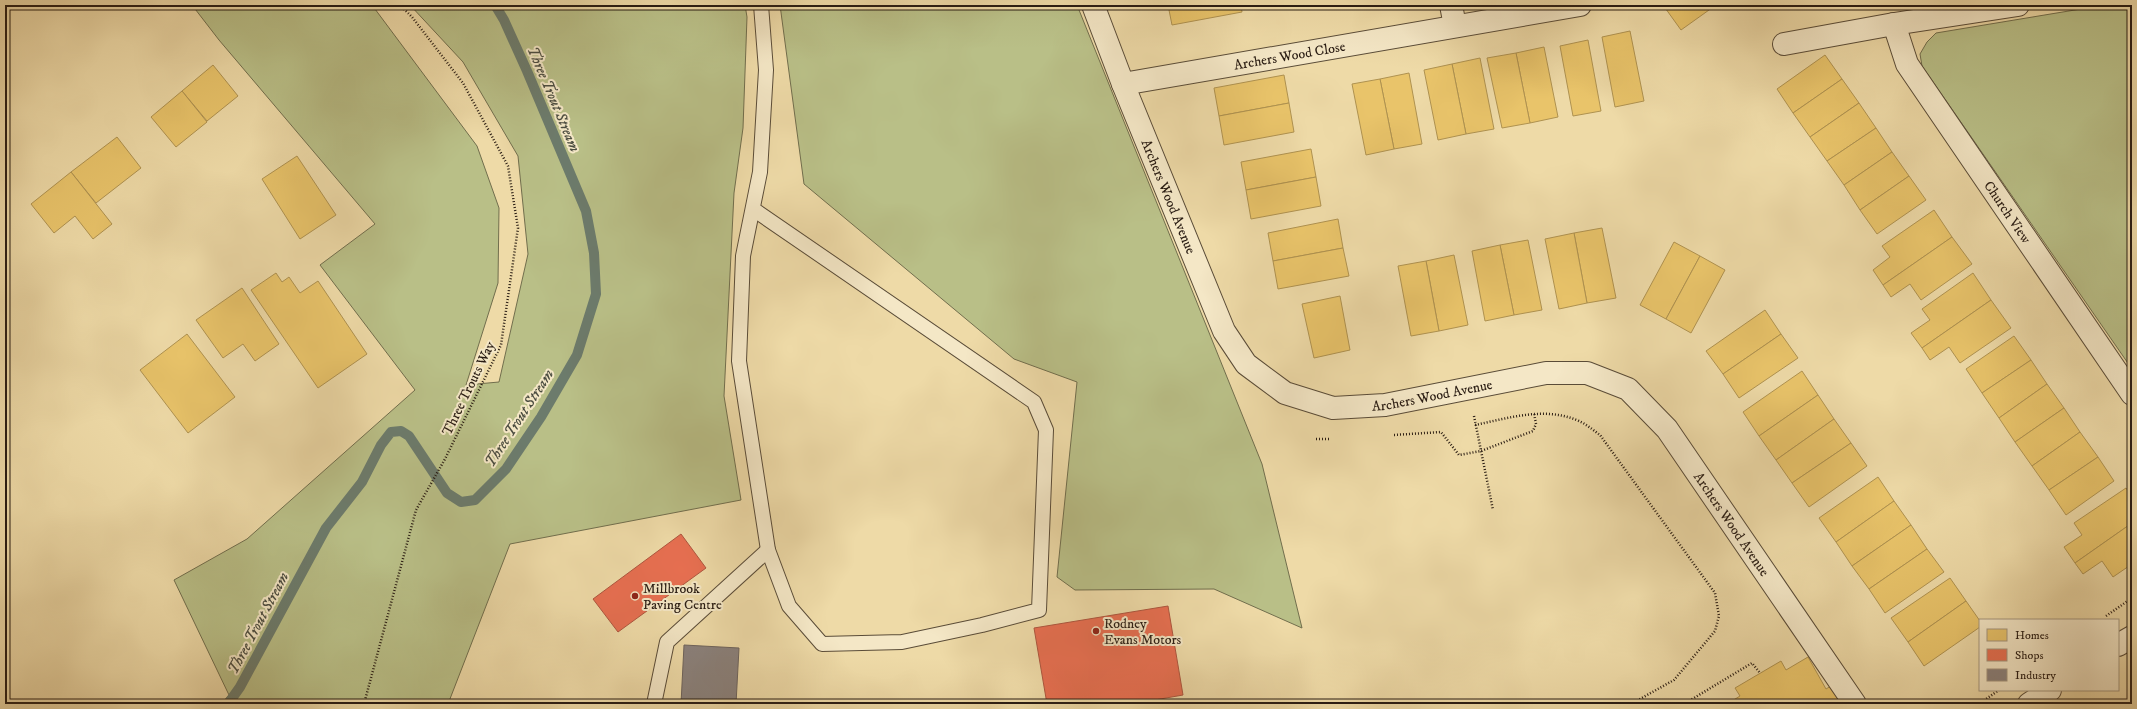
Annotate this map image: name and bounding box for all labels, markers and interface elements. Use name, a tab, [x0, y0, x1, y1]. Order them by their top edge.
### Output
street label: Archers Wood Close	[1233, 38, 1347, 75]
water label: Three Trout Stream	[523, 44, 584, 155]
street label: Archers Wood Avenue	[1137, 137, 1200, 257]
street label: Church View	[1979, 178, 2035, 247]
street label: Three Trouts Way	[438, 338, 500, 438]
water label: Three Trout Stream	[481, 366, 558, 471]
street label: Archers Wood Avenue	[1371, 376, 1494, 416]
street label: Archers Wood Avenue	[1689, 469, 1773, 580]
water label: Three Trout Stream	[224, 569, 293, 677]
place label: Millbrook Paving Centre	[643, 580, 722, 614]
marker: Millbrook Paving Centre	[630, 591, 640, 601]
place label: Rodney Evans Motors	[1104, 615, 1182, 649]
legend	[1979, 619, 2119, 691]
marker: Rodney Evans Motors	[1091, 626, 1101, 636]
text: Homes	[2015, 628, 2049, 643]
text: Shops	[2015, 648, 2043, 663]
text: Industry	[2015, 668, 2056, 683]

